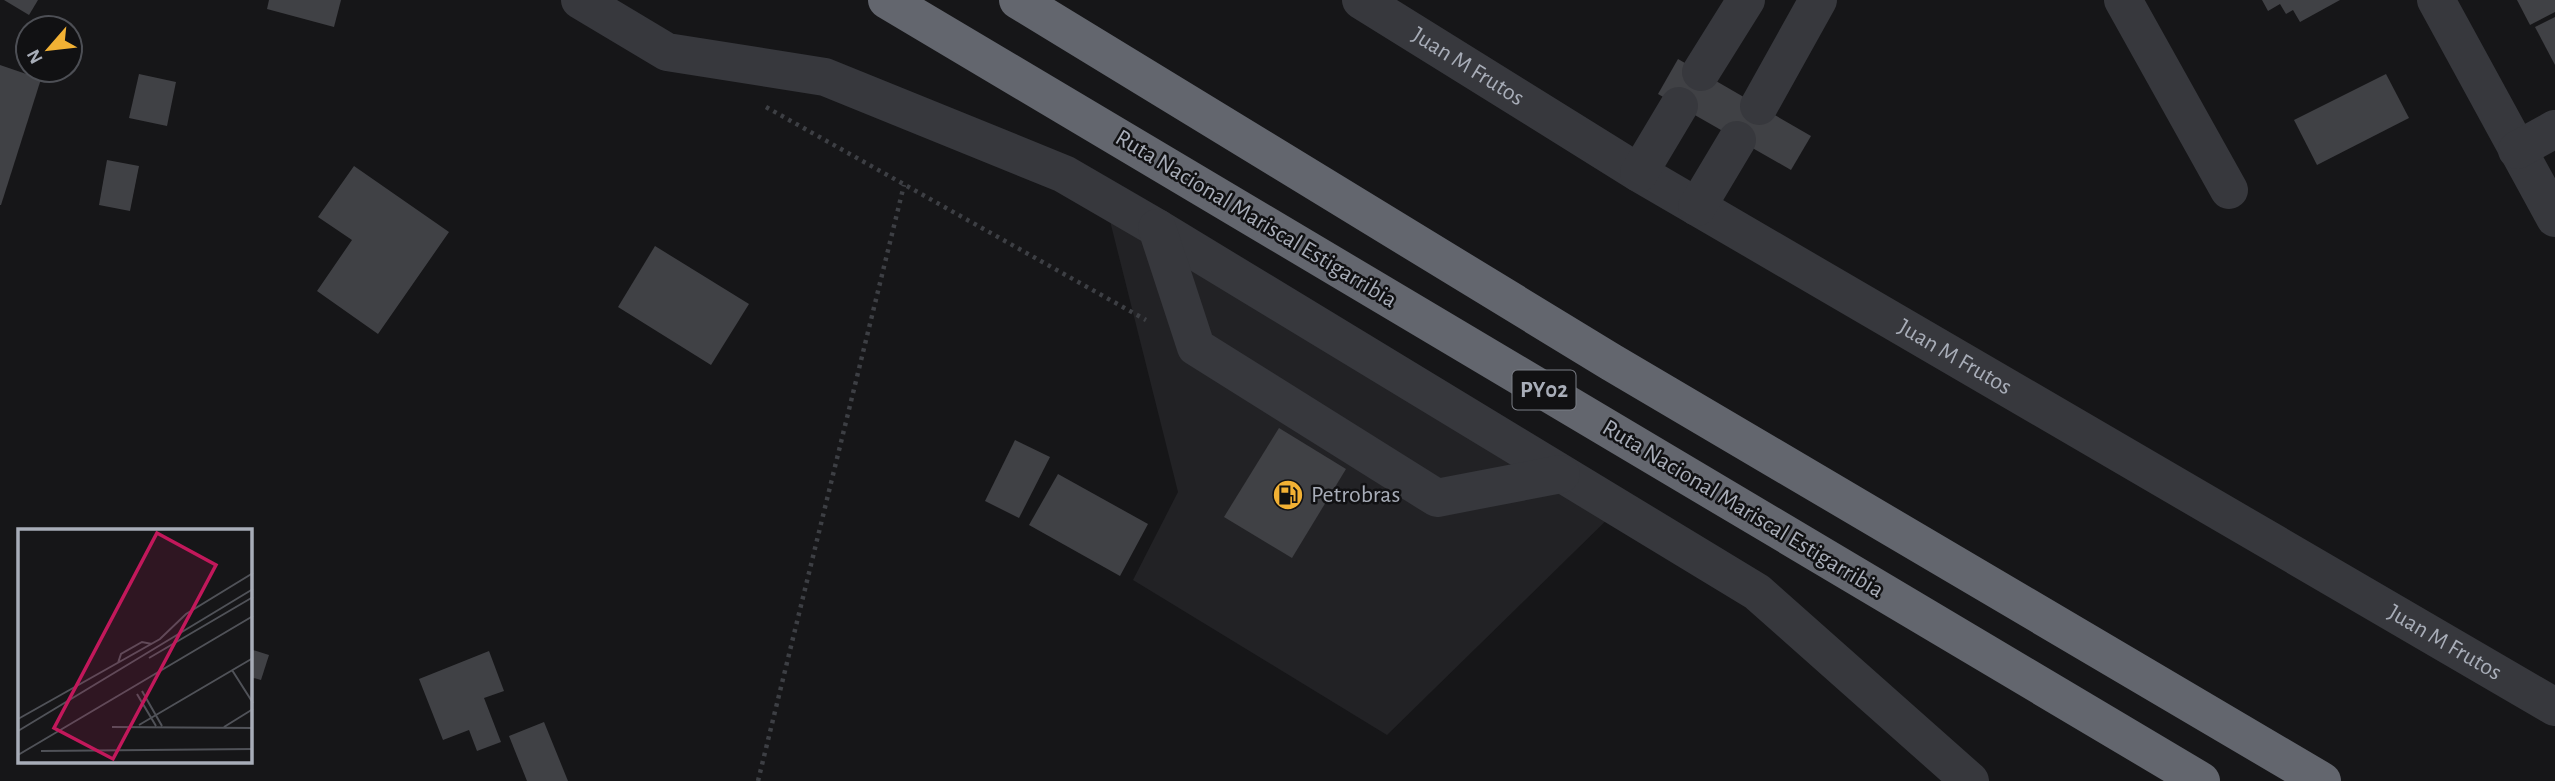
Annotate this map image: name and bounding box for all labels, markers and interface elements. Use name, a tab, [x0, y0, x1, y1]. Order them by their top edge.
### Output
north arrow	[14, 14, 84, 84]
street label: Juan M Frutos	[1408, 23, 1528, 110]
text: N	[24, 46, 47, 67]
street label: Ruta Nacional Mariscal Estigarribia	[1111, 125, 1401, 313]
street label: Juan M Frutos	[1894, 315, 2016, 399]
road number: PY02	[1512, 370, 1576, 410]
street label: Ruta Nacional Mariscal Estigarribia	[1598, 415, 1888, 603]
fuel station icon: Petrobras	[1271, 478, 1305, 512]
place label: Petrobras	[1311, 483, 1400, 507]
inset map	[18, 529, 252, 764]
street label: Juan M Frutos	[2384, 600, 2506, 685]

